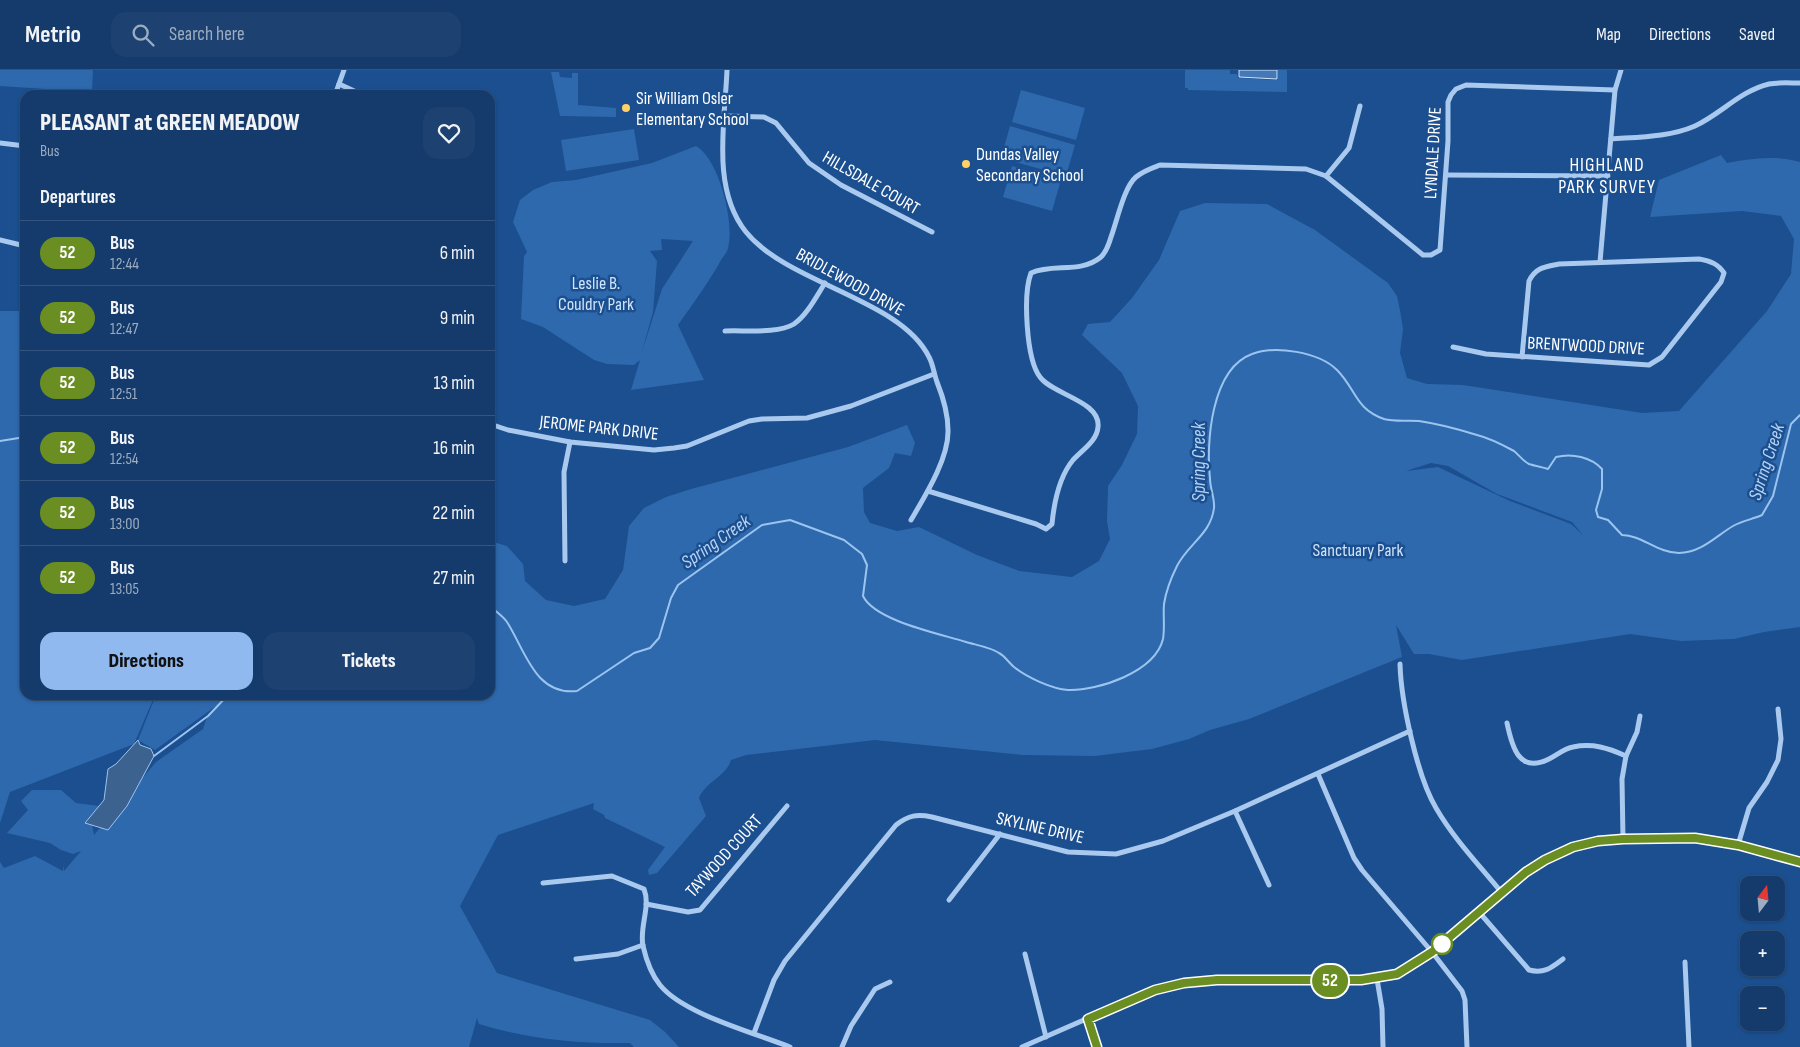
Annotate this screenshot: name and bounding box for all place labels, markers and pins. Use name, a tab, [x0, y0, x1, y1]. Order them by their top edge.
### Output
place label: Sir William Osler Elementary School	[636, 88, 749, 130]
marker: Sir William Osler Elementary School	[620, 102, 632, 114]
place label: Dundas Valley Secondary School	[976, 144, 1084, 186]
marker: Dundas Valley Secondary School	[960, 158, 972, 170]
unlabelled marker	[1431, 933, 1453, 955]

